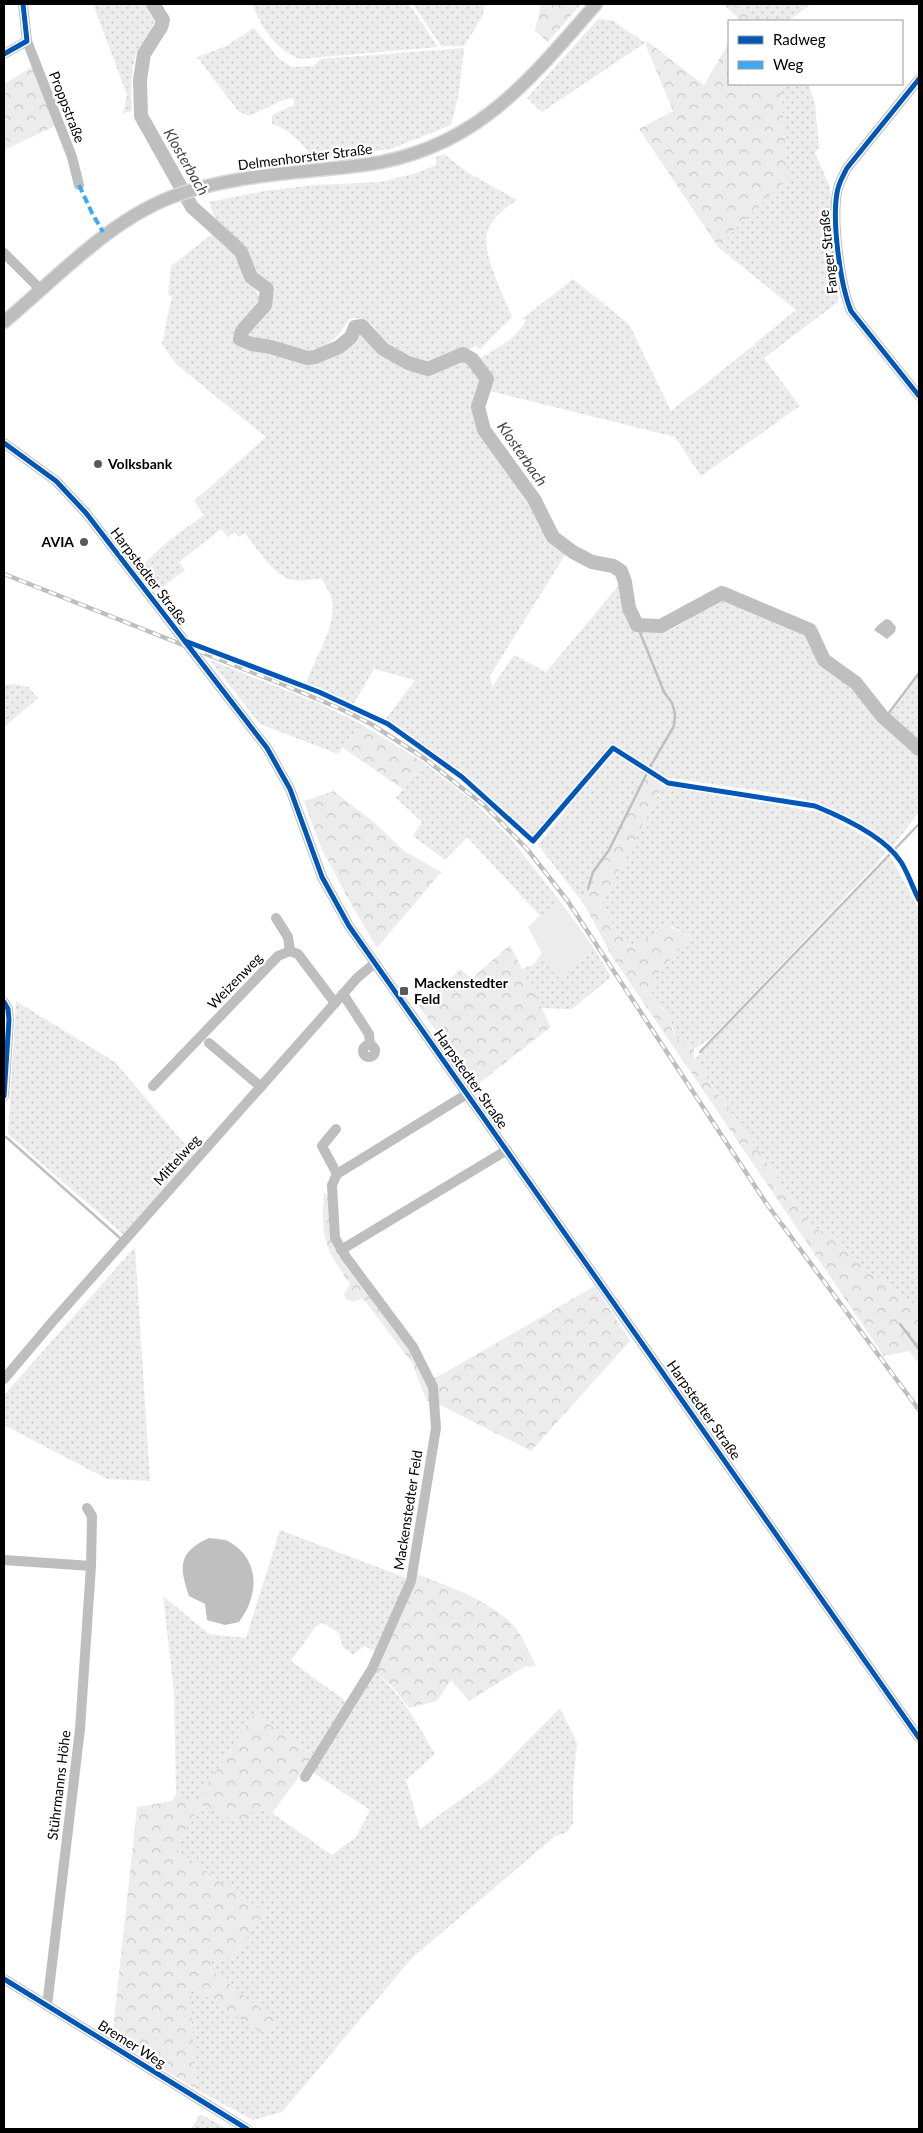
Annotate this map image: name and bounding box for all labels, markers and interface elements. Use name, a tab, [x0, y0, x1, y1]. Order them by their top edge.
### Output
legend	[728, 20, 903, 85]
text: Radweg	[773, 30, 826, 48]
text: Weg	[773, 55, 804, 73]
street label: Proppstraße	[46, 69, 89, 145]
water label: Klosterbach	[161, 125, 213, 198]
street label: Delmenhorster Straße	[237, 140, 373, 173]
street label: Fanger Straße	[815, 209, 840, 295]
water label: Klosterbach	[494, 418, 552, 489]
place label: Volksbank	[107, 455, 173, 472]
marker: Volksbank	[92, 458, 104, 470]
street label: Harpstedter Straße	[107, 524, 191, 628]
place label: AVIA	[40, 533, 74, 550]
marker: AVIA	[78, 536, 90, 548]
street label: Weizenweg	[204, 949, 266, 1012]
place label: Mackenstedter Feld	[414, 974, 509, 1007]
marker: Mackenstedter Feld	[398, 985, 410, 997]
street label: Harpstedter Straße	[431, 1026, 512, 1132]
street label: Mittelweg	[150, 1131, 204, 1188]
street label: Harpstedter Straße	[664, 1357, 745, 1463]
street label: Mackenstedter Feld	[390, 1449, 425, 1571]
street label: Stührmanns Höhe	[43, 1729, 74, 1841]
street label: Bremer Weg	[95, 2016, 169, 2071]

